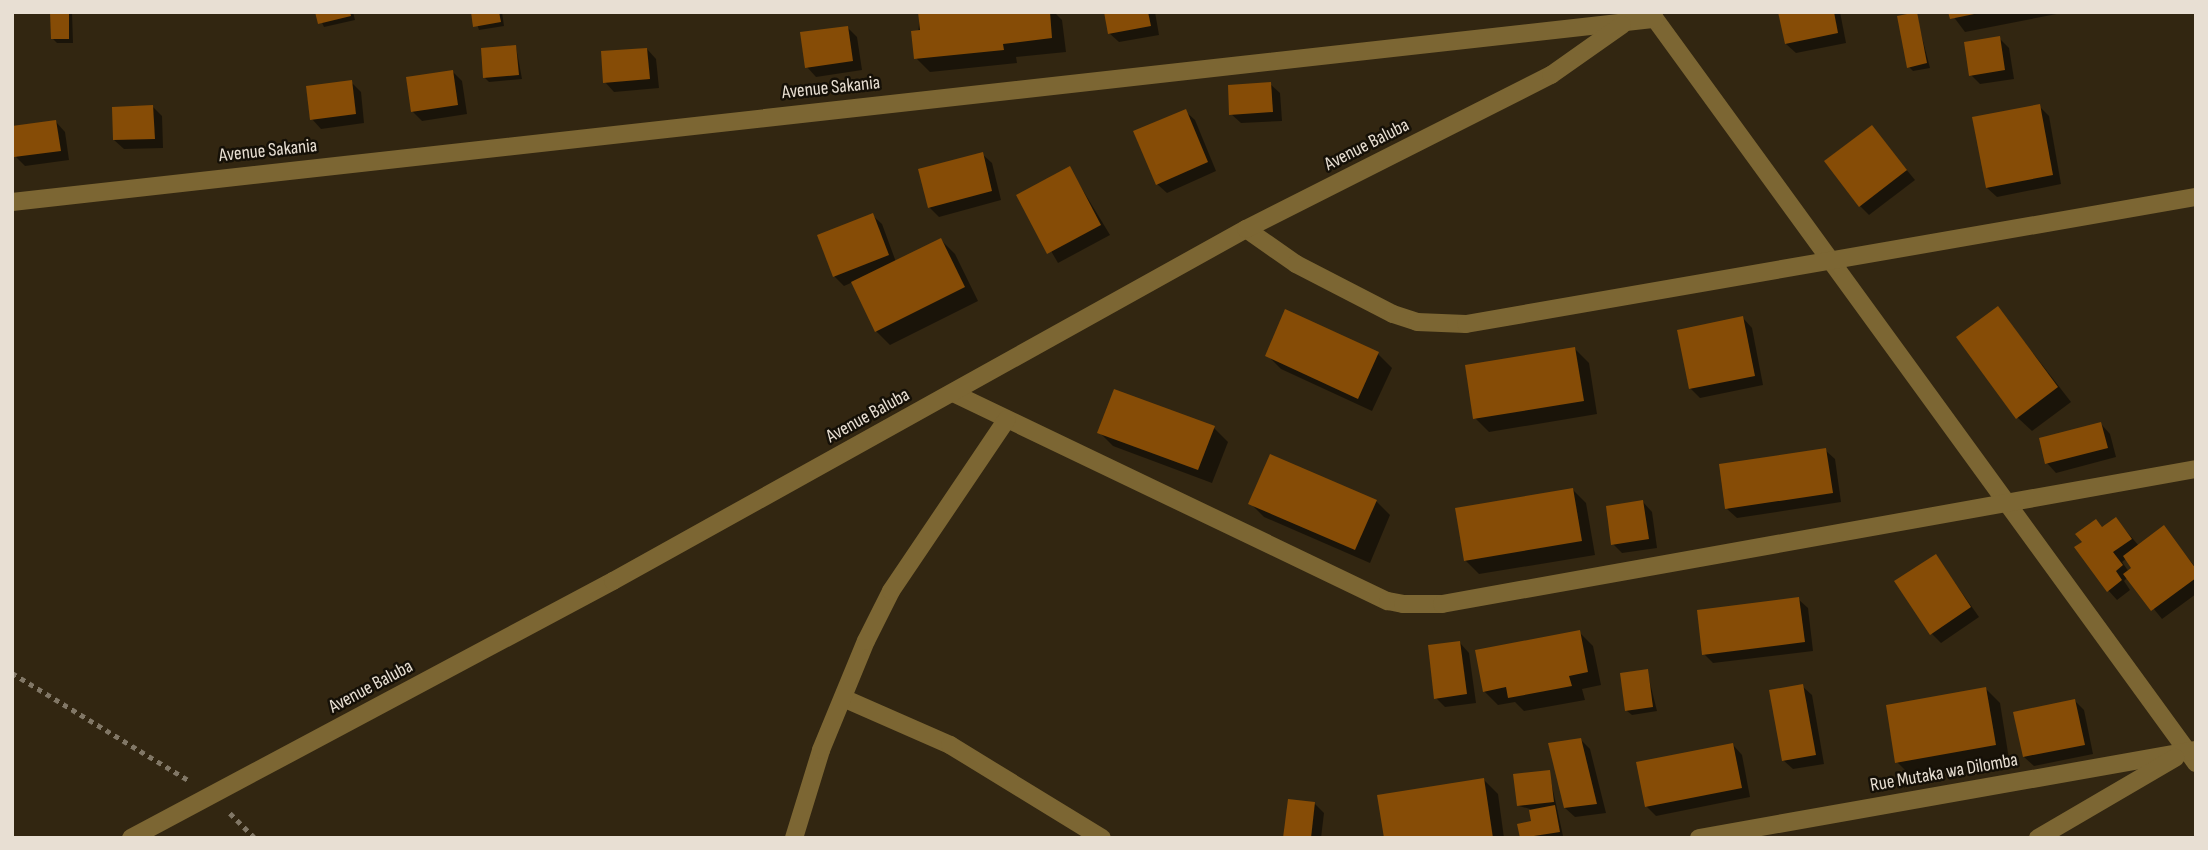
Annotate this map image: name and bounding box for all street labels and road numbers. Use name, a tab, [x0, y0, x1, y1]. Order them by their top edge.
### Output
street label: Avenue Sakania	[781, 72, 881, 104]
street label: Avenue Baluba	[1321, 114, 1413, 176]
street label: Avenue Sakania	[218, 135, 318, 167]
street label: Avenue Baluba	[822, 384, 914, 448]
street label: Avenue Baluba	[325, 655, 417, 719]
street label: Rue Mutaka wa Dilomba	[1868, 749, 2020, 797]

